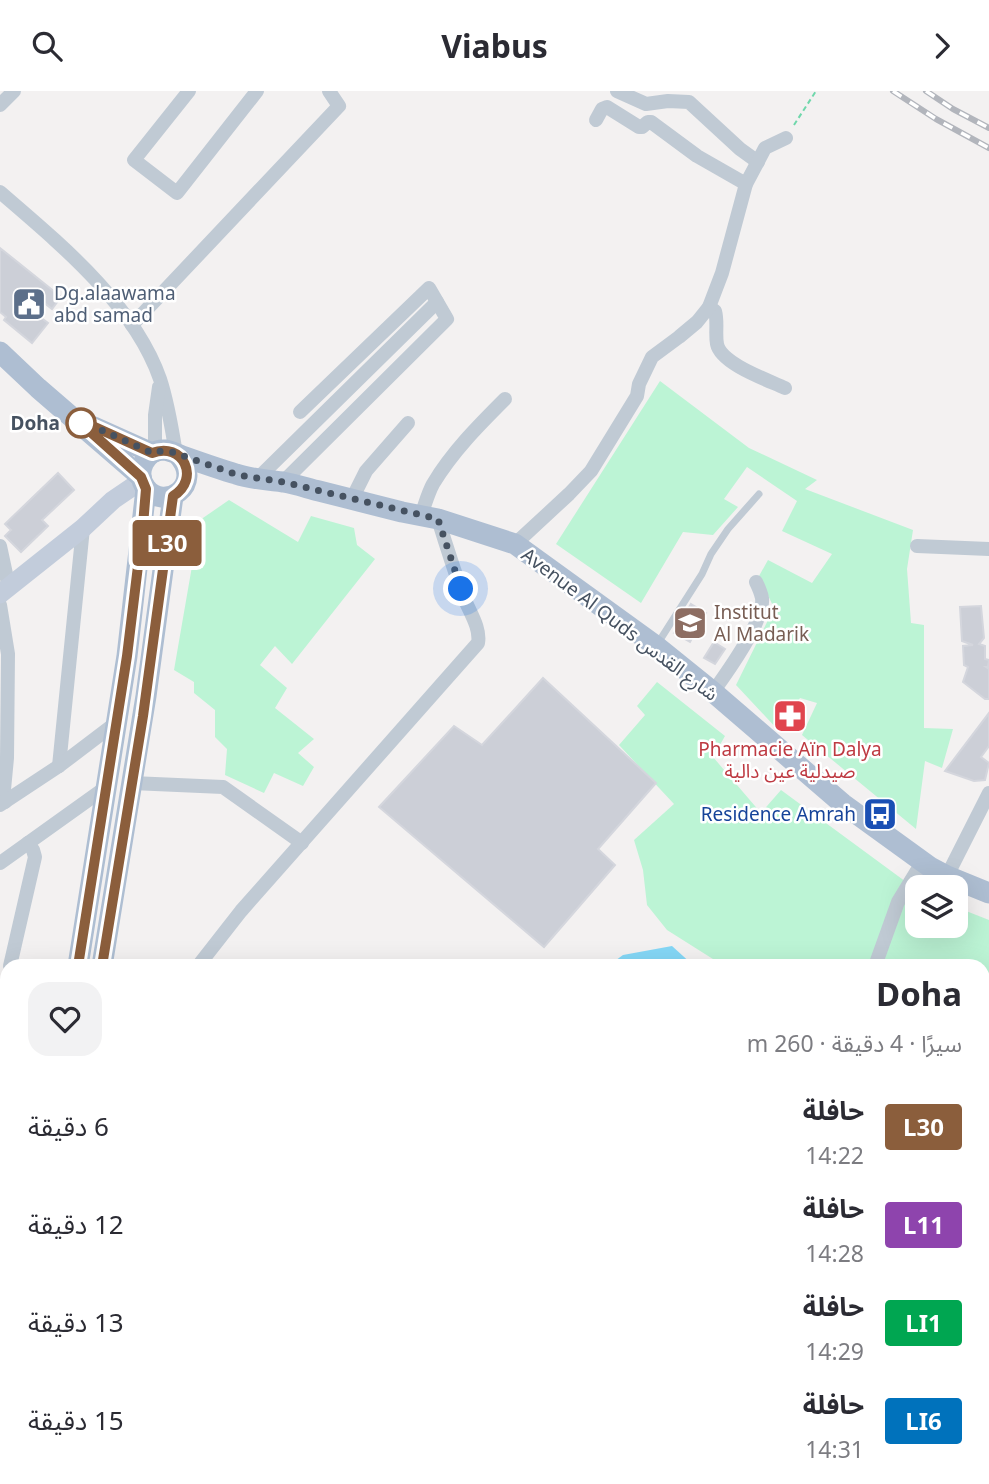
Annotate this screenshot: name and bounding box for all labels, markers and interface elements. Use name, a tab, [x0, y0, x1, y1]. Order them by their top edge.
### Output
text: Viabus	[441, 24, 548, 67]
icon: search	[28, 27, 66, 65]
icon: forward	[923, 27, 961, 65]
place label: Dg.alaawama abd samad	[54, 280, 176, 328]
public building icon: Dg.alaawama abd samad	[10, 285, 48, 323]
marker: Doha	[66, 408, 96, 438]
place label: Doha	[10, 410, 60, 436]
line badge: L30	[127, 520, 207, 566]
text: L30	[147, 526, 187, 559]
street label: Avenue Al Quds شارع القدس	[516, 541, 724, 707]
your location	[443, 571, 478, 606]
place label: Institut Al Madarik	[714, 599, 809, 647]
school or university icon: Institut Al Madarik	[671, 604, 709, 642]
pharmacy icon: Pharmacie Aïn Dalya صيدلية عين دالية	[771, 697, 809, 735]
place label: Pharmacie Aïn Dalya صيدلية عين دالية	[698, 736, 882, 784]
bus stop icon: Residence Amrah	[861, 795, 899, 833]
place label: Residence Amrah	[701, 801, 856, 827]
map controls	[905, 875, 968, 938]
button: layers	[905, 875, 968, 938]
text: Doha	[876, 971, 962, 1016]
button: heart	[28, 982, 102, 1056]
text: سيرًا · 4 دقيقة · 260 m	[747, 1027, 962, 1059]
text: حافلة	[803, 1092, 864, 1128]
text: 6 دقيقة	[28, 1108, 109, 1144]
text: L30	[903, 1110, 944, 1143]
text: 14:22	[805, 1139, 864, 1171]
text: حافلة	[803, 1190, 864, 1226]
text: 12 دقيقة	[28, 1206, 124, 1242]
text: L11	[903, 1208, 944, 1241]
text: 14:28	[805, 1237, 864, 1269]
text: حافلة	[803, 1288, 864, 1324]
text: 13 دقيقة	[28, 1304, 124, 1340]
text: LI1	[905, 1306, 942, 1339]
text: 14:29	[805, 1335, 864, 1367]
text: حافلة	[803, 1386, 864, 1422]
text: 15 دقيقة	[28, 1402, 124, 1438]
text: LI6	[905, 1404, 942, 1437]
text: 14:31	[805, 1433, 864, 1465]

